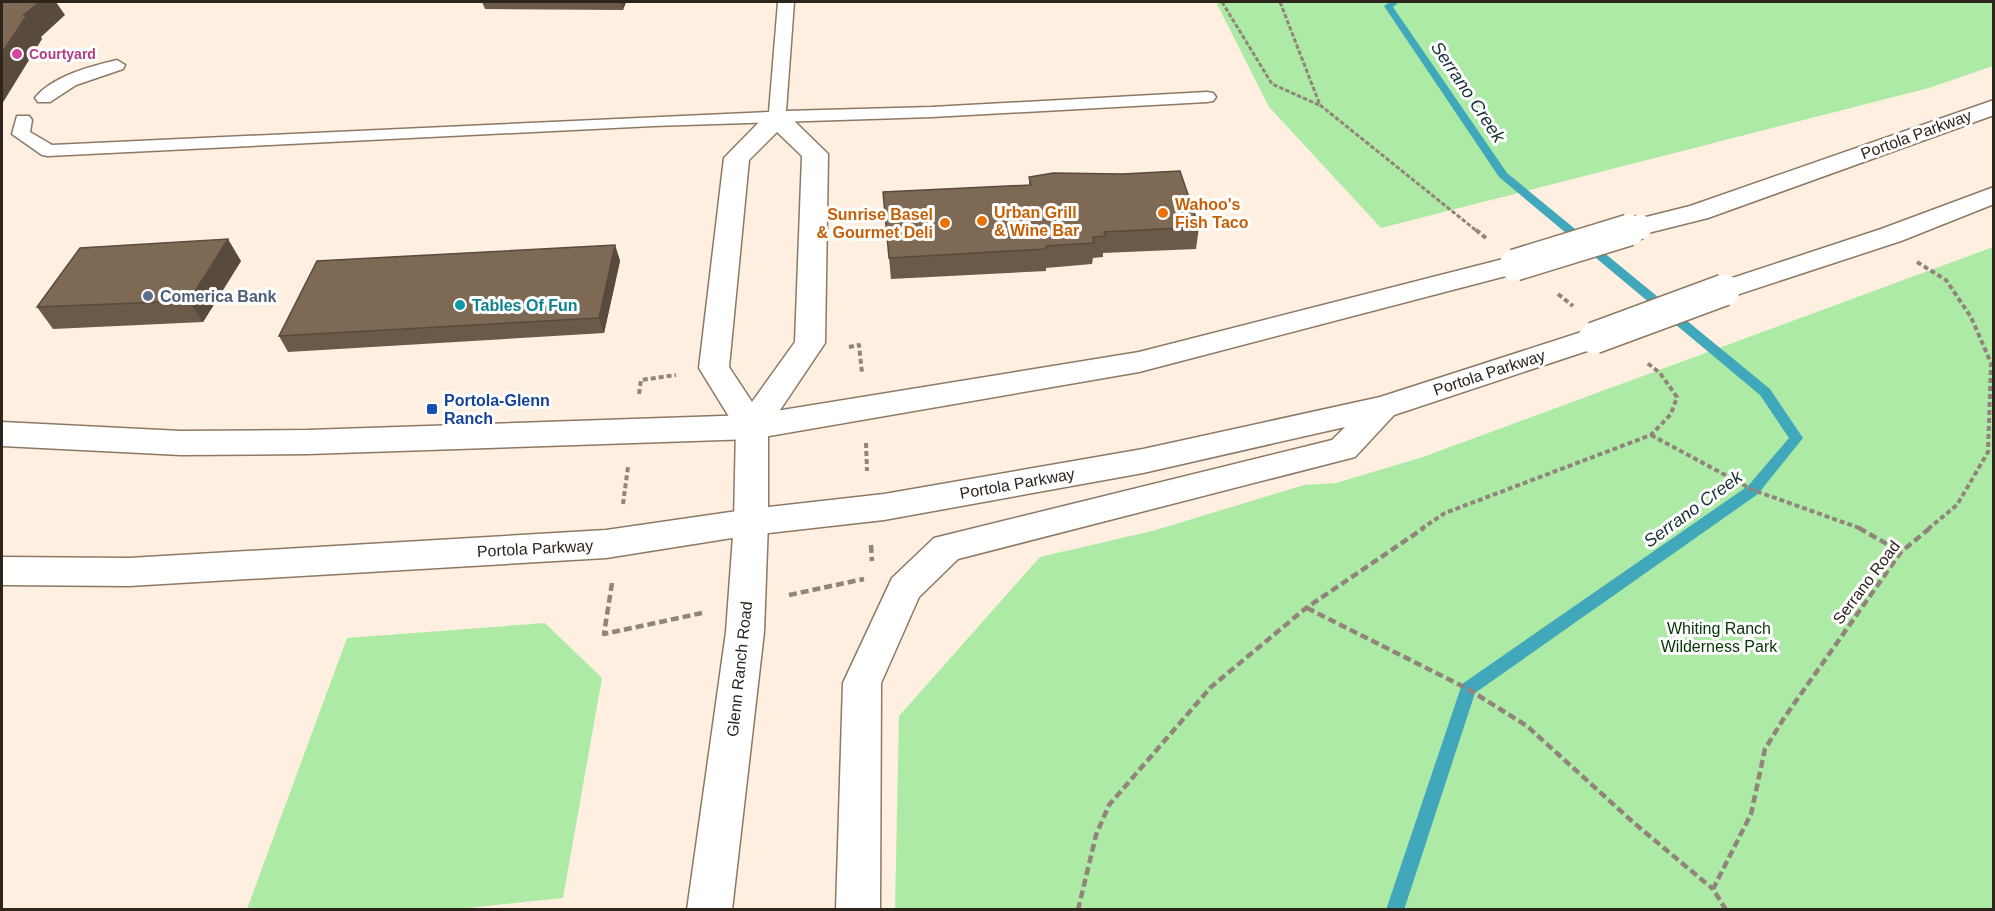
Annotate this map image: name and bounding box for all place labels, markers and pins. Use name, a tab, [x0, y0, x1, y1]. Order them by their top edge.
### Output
place label: Courtyard	[29, 46, 96, 62]
marker: Courtyard	[10, 47, 24, 61]
place label: Wahoo's Fish Taco	[1175, 196, 1249, 231]
place label: Urban Grill & Wine Bar	[994, 204, 1079, 239]
place label: Sunrise Basel & Gourmet Deli	[817, 206, 933, 241]
marker: Wahoo's Fish Taco	[1156, 206, 1170, 220]
marker: Urban Grill & Wine Bar	[975, 214, 989, 228]
marker: Sunrise Basel & Gourmet Deli	[938, 216, 952, 230]
place label: Comerica Bank	[160, 288, 277, 305]
marker: Comerica Bank	[141, 289, 155, 303]
place label: Tables Of Fun	[472, 297, 577, 314]
marker: Tables Of Fun	[453, 298, 467, 312]
place label: Portola-Glenn Ranch	[444, 392, 550, 427]
marker: Portola-Glenn Ranch	[425, 402, 439, 416]

